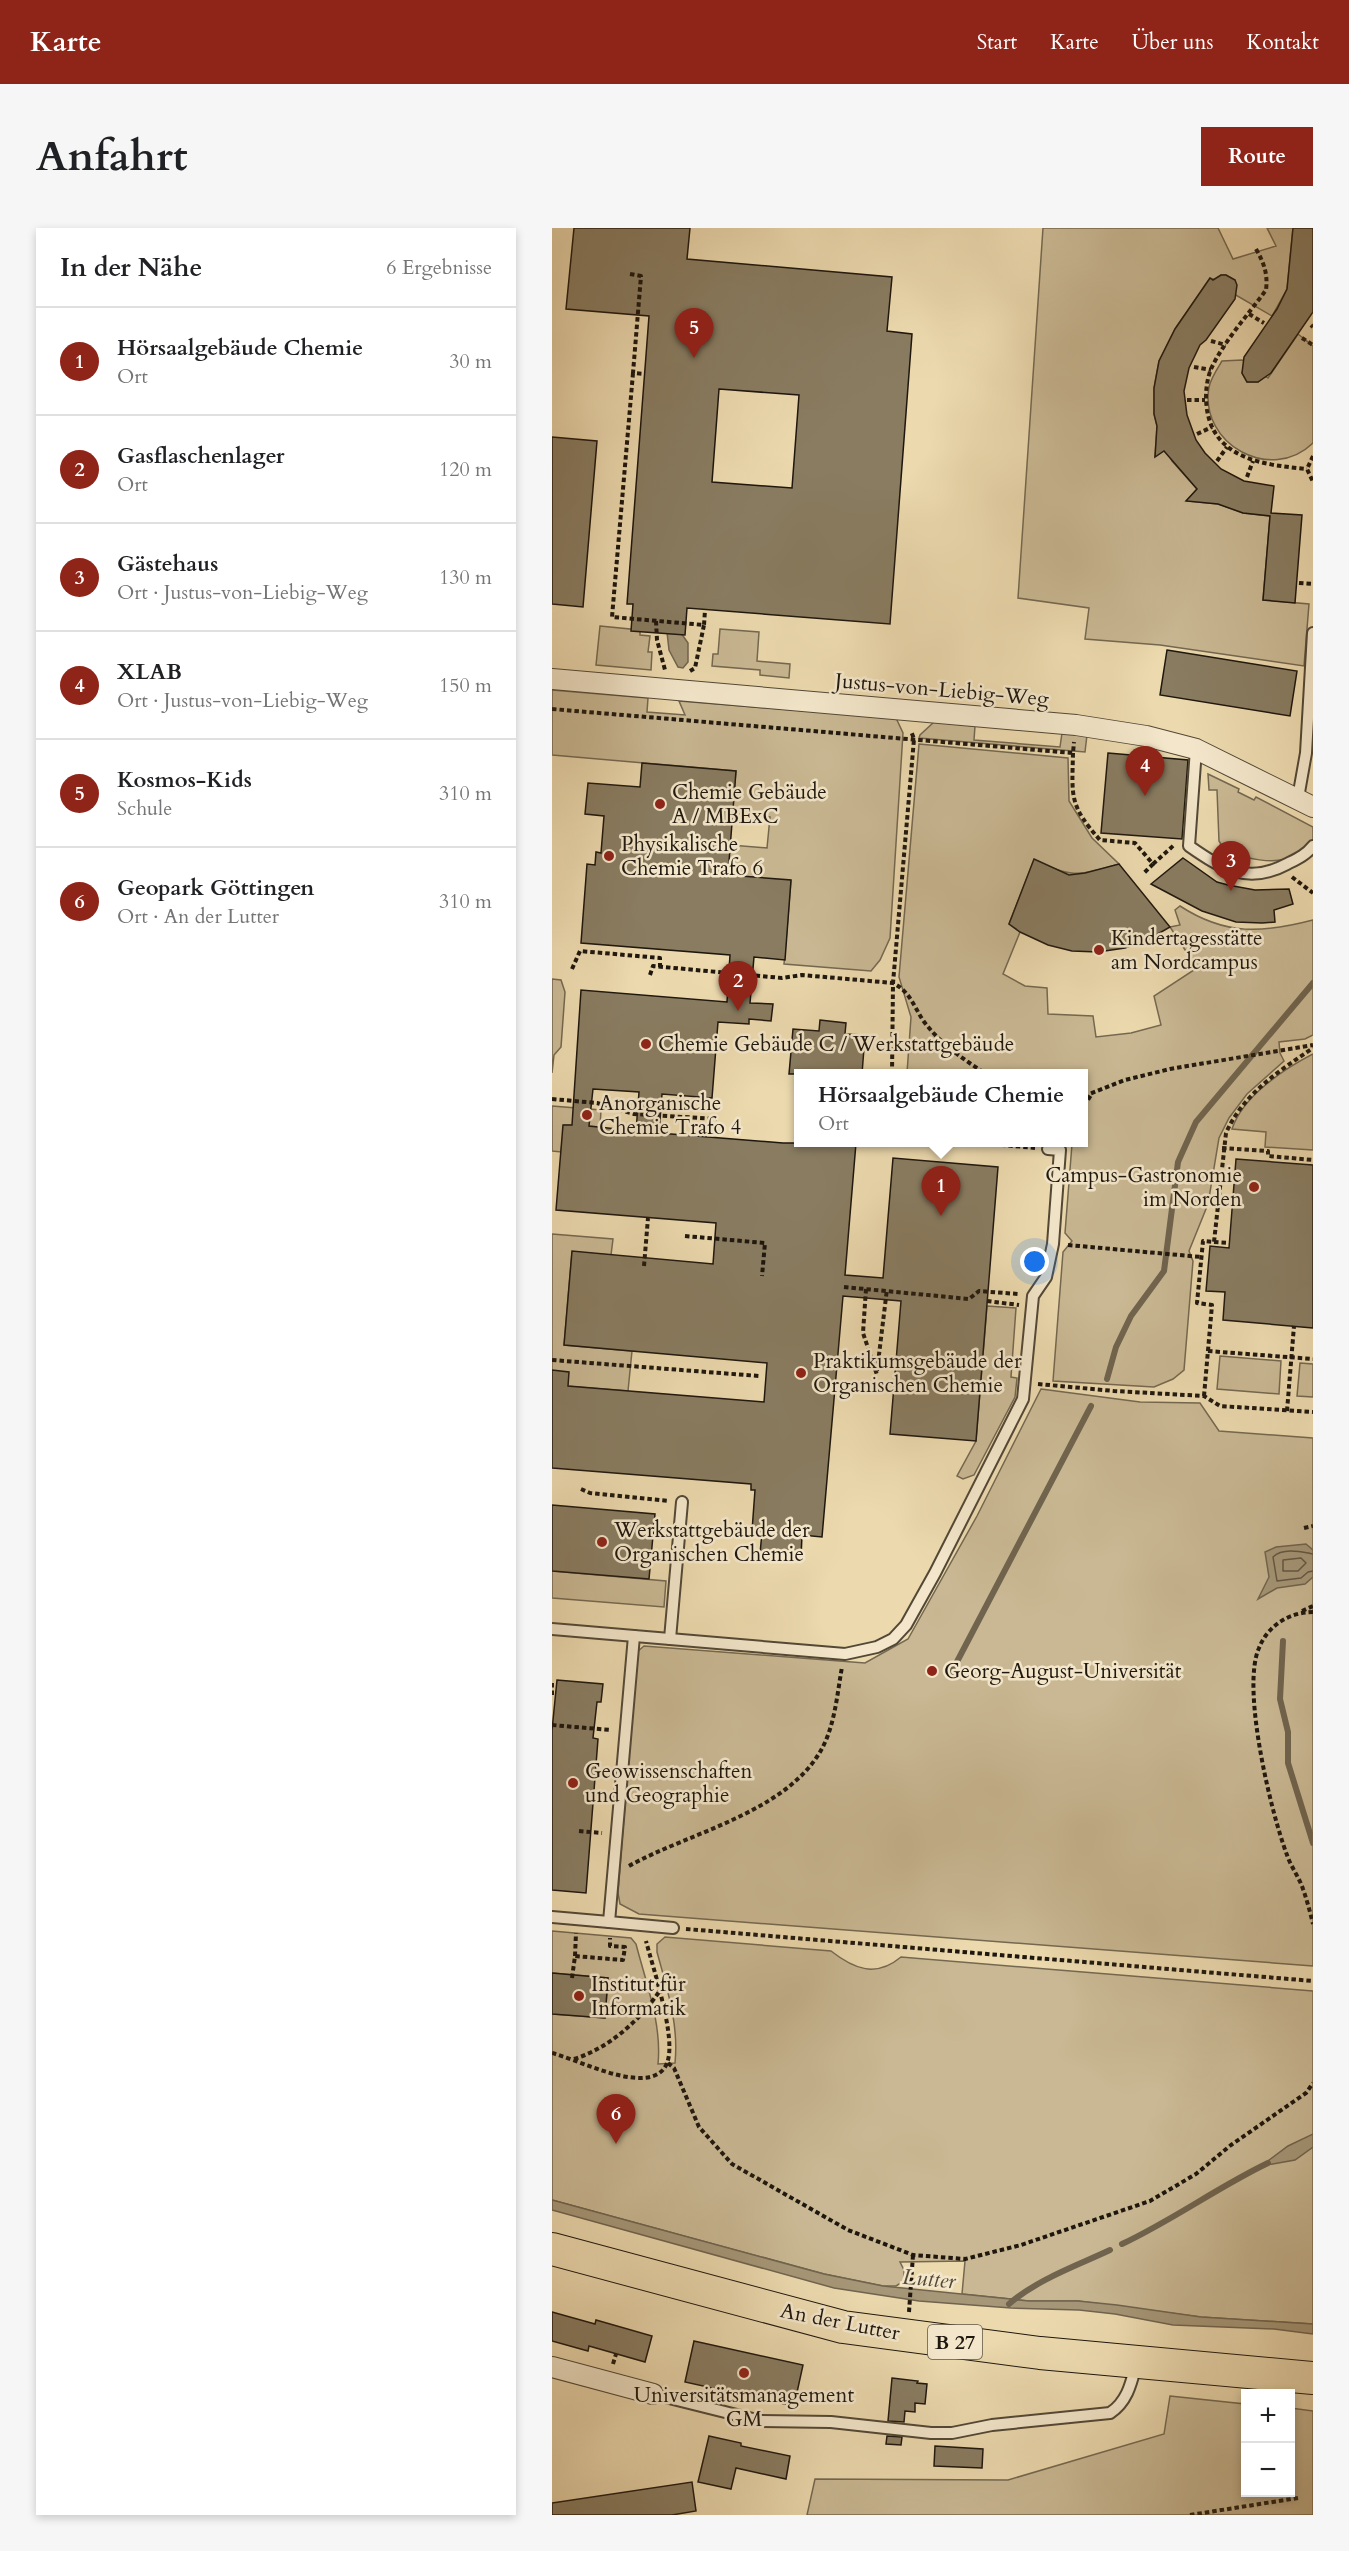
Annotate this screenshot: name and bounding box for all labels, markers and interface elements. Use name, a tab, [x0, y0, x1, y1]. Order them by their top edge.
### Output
text: Karte	[30, 23, 102, 61]
text: Start	[977, 28, 1017, 57]
text: Karte	[1050, 28, 1099, 57]
text: Über uns	[1132, 28, 1214, 57]
text: Kontakt	[1247, 28, 1319, 57]
button: Route	[1201, 127, 1313, 186]
text: Anfahrt	[36, 128, 188, 185]
text: In der Nähe	[60, 250, 202, 285]
text: 6 Ergebnisse	[386, 254, 492, 281]
pin: 5	[674, 308, 714, 358]
text: Hörsaalgebäude Chemie	[117, 333, 363, 363]
text: 1	[74, 348, 85, 375]
text: 30 m	[449, 348, 492, 375]
text: Ort	[117, 363, 148, 390]
text: Gasflaschenlager	[117, 441, 284, 471]
text: 2	[74, 456, 85, 483]
text: 120 m	[439, 456, 492, 483]
text: Ort	[117, 471, 148, 498]
text: Gästehaus	[117, 549, 218, 579]
text: 3	[74, 564, 85, 591]
text: 130 m	[439, 564, 492, 591]
text: Ort · Justus-von-Liebig-Weg	[117, 579, 368, 606]
text: XLAB	[117, 657, 182, 687]
street label: Justus-von-Liebig-Weg	[831, 666, 1050, 714]
text: 4	[74, 672, 85, 699]
text: 150 m	[439, 672, 492, 699]
text: Ort · Justus-von-Liebig-Weg	[117, 687, 368, 714]
pin: 4	[1126, 746, 1164, 796]
text: Kosmos-Kids	[117, 765, 252, 795]
place label: Chemie Gebäude A / MBExC	[672, 778, 827, 831]
text: 5	[74, 780, 85, 807]
text: 310 m	[439, 780, 492, 807]
text: Schule	[117, 795, 172, 822]
marker: Chemie Gebäude A / MBExC	[653, 797, 667, 811]
place label: Physikalische Chemie Trafo 6	[621, 830, 763, 883]
pin: 3	[1212, 842, 1250, 891]
marker: Physikalische Chemie Trafo 6	[602, 849, 616, 863]
text: Geopark Göttingen	[117, 873, 314, 903]
text: 6	[74, 888, 85, 915]
text: 310 m	[439, 888, 492, 915]
text: Ort · An der Lutter	[117, 903, 279, 930]
place label: Kindertagesstätte am Nordcampus	[1111, 924, 1263, 977]
marker: Kindertagesstätte am Nordcampus	[1092, 943, 1106, 957]
pin: 2	[718, 962, 758, 1011]
place label: Chemie Gebäude C / Werkstattgebäude	[658, 1030, 1014, 1059]
marker: Chemie Gebäude C / Werkstattgebäude	[639, 1037, 653, 1051]
popup	[794, 1069, 1088, 1147]
text: Hörsaalgebäude Chemie	[818, 1080, 1064, 1110]
place label: Anorganische Chemie Trafo 4	[599, 1089, 741, 1142]
marker: Anorganische Chemie Trafo 4	[580, 1108, 594, 1122]
text: Ort	[818, 1110, 849, 1137]
place label: Campus-Gastronomie im Norden	[1045, 1161, 1242, 1214]
pin: 1	[922, 1166, 960, 1216]
marker: Campus-Gastronomie im Norden	[1247, 1180, 1261, 1194]
your location	[1020, 1247, 1049, 1276]
place label: Praktikumsgebäude der Organischen Chemie	[813, 1347, 1022, 1400]
marker: Praktikumsgebäude der Organischen Chemie	[794, 1366, 808, 1380]
place label: Werkstattgebäude der Organischen Chemie	[613, 1516, 810, 1569]
marker: Werkstattgebäude der Organischen Chemie	[595, 1535, 609, 1549]
place label: Georg-August-Universität	[944, 1657, 1182, 1686]
marker: Georg-August-Universität	[925, 1664, 939, 1678]
place label: Geowissenschaften und Geographie	[585, 1757, 753, 1810]
marker: Geowissenschaften und Geographie	[566, 1776, 580, 1790]
place label: Institut für Informatik	[591, 1970, 687, 2023]
marker: Institut für Informatik	[572, 1989, 586, 2003]
pin: 6	[596, 2094, 636, 2144]
water label: Lutter	[901, 2262, 958, 2296]
street label: An der Lutter	[778, 2296, 903, 2348]
road number: B 27	[928, 2325, 982, 2359]
marker: Universitätsmanagement GM	[737, 2366, 751, 2380]
place label: Universitätsmanagement GM	[634, 2381, 855, 2434]
map controls	[1241, 2389, 1295, 2497]
button: +	[1241, 2389, 1295, 2443]
button: −	[1241, 2443, 1295, 2497]

